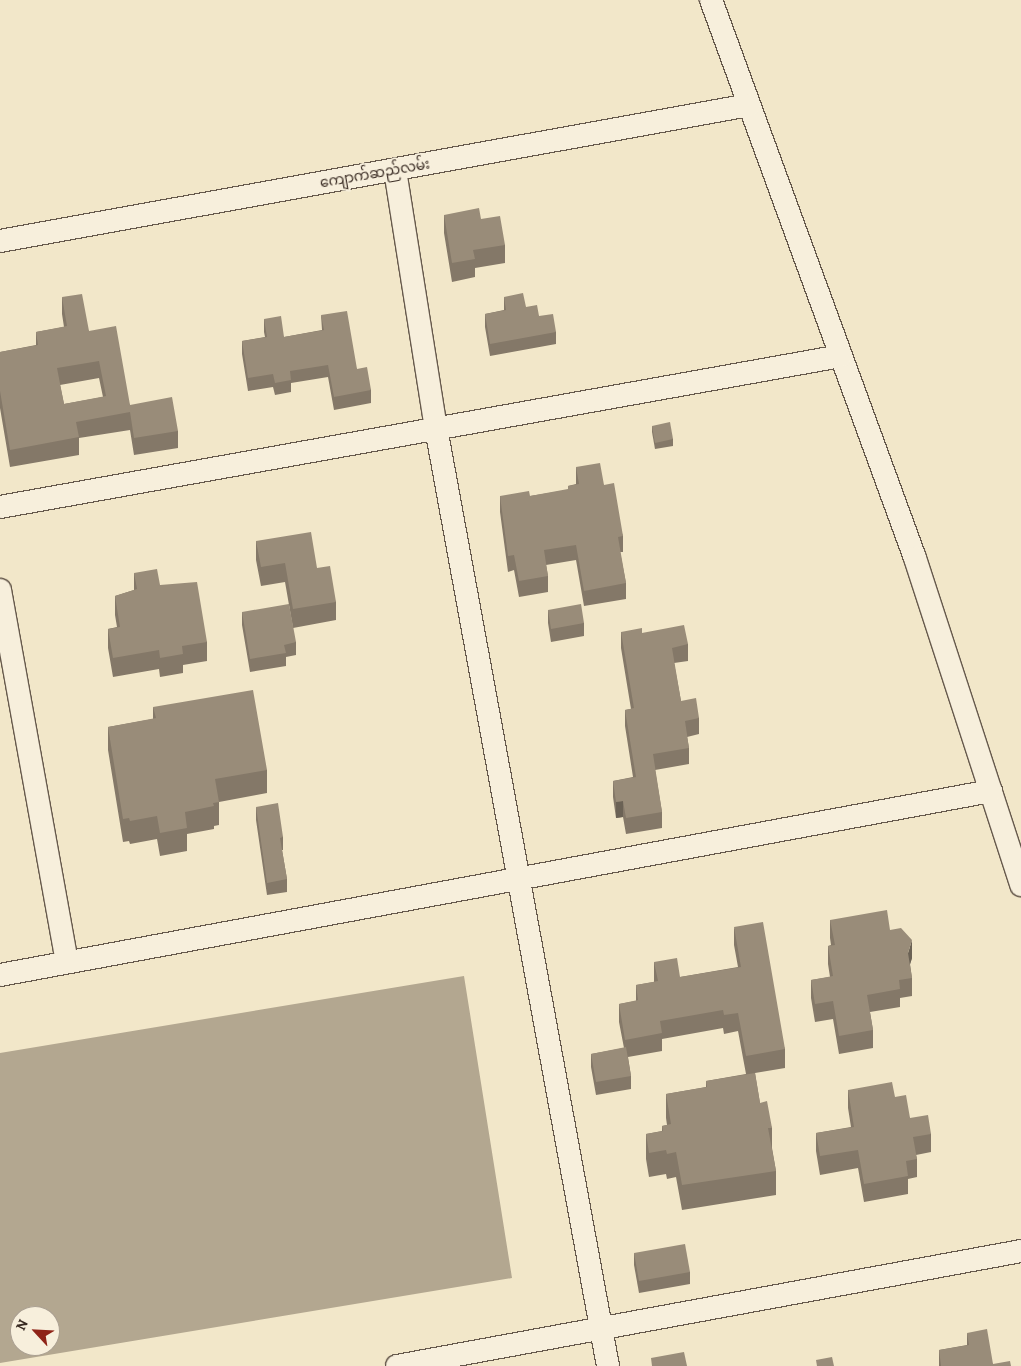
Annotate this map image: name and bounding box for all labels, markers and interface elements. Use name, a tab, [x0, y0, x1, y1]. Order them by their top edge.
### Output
street label: ကျောက်ဆည်လမ်း	[319, 156, 431, 192]
north arrow	[10, 1306, 60, 1356]
text: N	[11, 1316, 33, 1334]

